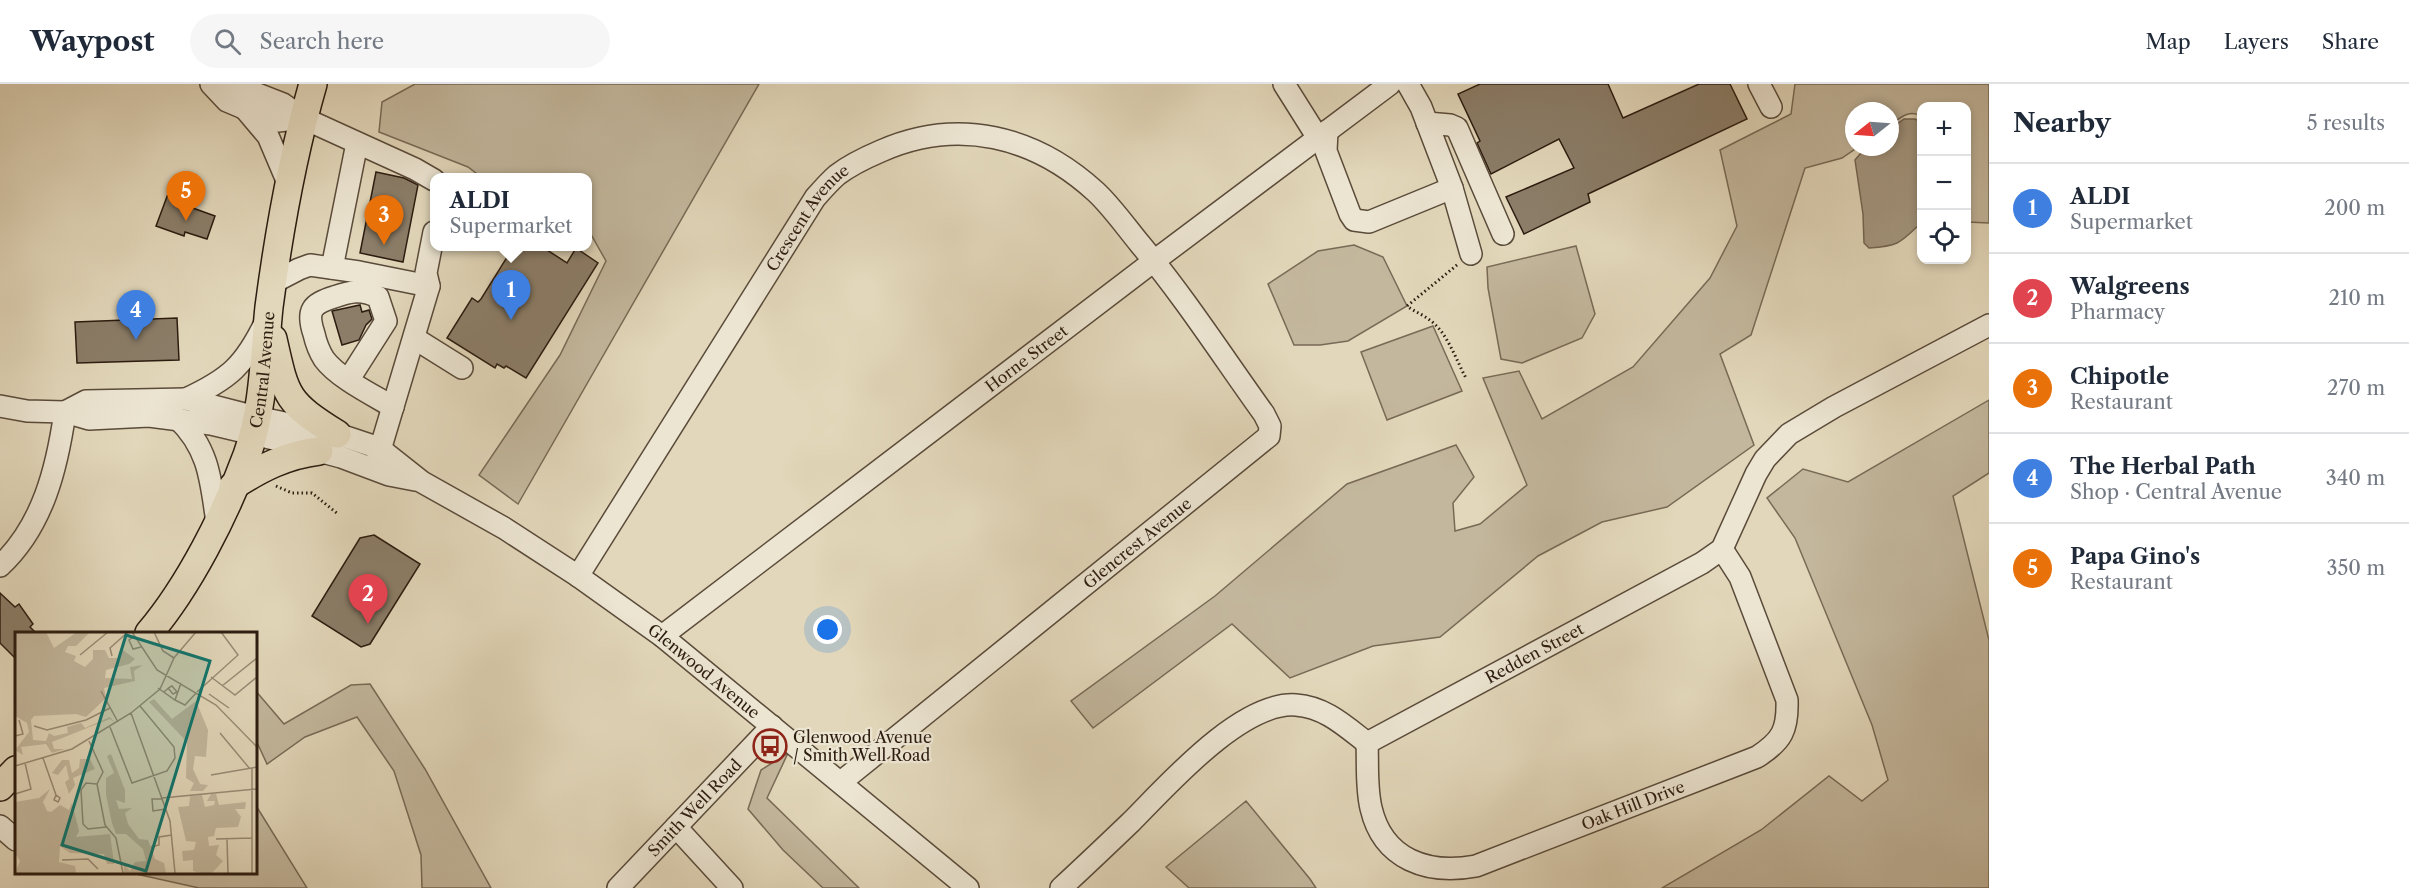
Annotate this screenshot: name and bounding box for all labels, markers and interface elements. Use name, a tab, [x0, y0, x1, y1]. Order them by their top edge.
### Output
search box	[190, 14, 610, 68]
text: Waypost	[30, 24, 154, 58]
icon: search	[211, 25, 244, 58]
text: Search here	[259, 28, 384, 55]
text: Map	[2146, 29, 2191, 54]
text: Layers	[2224, 29, 2289, 54]
text: Share	[2322, 29, 2379, 54]
north arrow	[1845, 102, 1899, 156]
map controls	[1917, 102, 1971, 264]
button: +	[1917, 102, 1971, 156]
text: Nearby	[2013, 107, 2111, 139]
text: 5 results	[2307, 111, 2385, 135]
button: −	[1917, 156, 1971, 210]
street label: Crescent Avenue	[762, 160, 853, 275]
pin: 5	[166, 172, 206, 221]
popup	[430, 173, 592, 251]
text: ALDI	[2070, 183, 2130, 210]
text: ALDI	[450, 187, 510, 214]
pin: 3	[364, 196, 404, 245]
text: 1	[2028, 196, 2037, 220]
text: 200 m	[2324, 196, 2385, 220]
button: locate	[1917, 210, 1971, 264]
text: Supermarket	[2070, 210, 2193, 234]
text: Supermarket	[450, 214, 572, 238]
pin: 1	[492, 270, 530, 320]
text: Walgreens	[2070, 273, 2190, 300]
text: 2	[2027, 286, 2038, 310]
text: 210 m	[2328, 286, 2385, 310]
pin: 4	[116, 290, 156, 340]
text: Pharmacy	[2070, 300, 2165, 324]
street label: Central Avenue	[245, 310, 279, 430]
street label: Horne Street	[981, 320, 1072, 396]
text: Chipotle	[2070, 363, 2169, 390]
text: 3	[2027, 376, 2038, 400]
text: 270 m	[2327, 376, 2385, 400]
text: Restaurant	[2070, 390, 2173, 414]
text: The Herbal Path	[2070, 453, 2256, 480]
text: 4	[2027, 466, 2038, 490]
text: 340 m	[2326, 466, 2385, 490]
text: Shop · Central Avenue	[2070, 480, 2282, 504]
street label: Glencrest Avenue	[1079, 493, 1195, 593]
text: Papa Gino's	[2070, 543, 2200, 570]
text: 5	[2027, 556, 2038, 580]
text: 350 m	[2327, 556, 2385, 580]
text: Restaurant	[2070, 570, 2173, 594]
pin: 2	[348, 574, 388, 624]
your location	[813, 615, 842, 644]
street label: Redden Street	[1482, 618, 1587, 688]
street label: Glenwood Avenue	[644, 619, 764, 723]
inset map	[15, 632, 256, 873]
place label: Glenwood Avenue / Smith Well Road	[793, 727, 932, 765]
bus stop icon: Glenwood Avenue / Smith Well Road	[752, 728, 788, 764]
street label: Smith Well Road	[643, 754, 746, 861]
street label: Oak Hill Drive	[1578, 776, 1687, 834]

